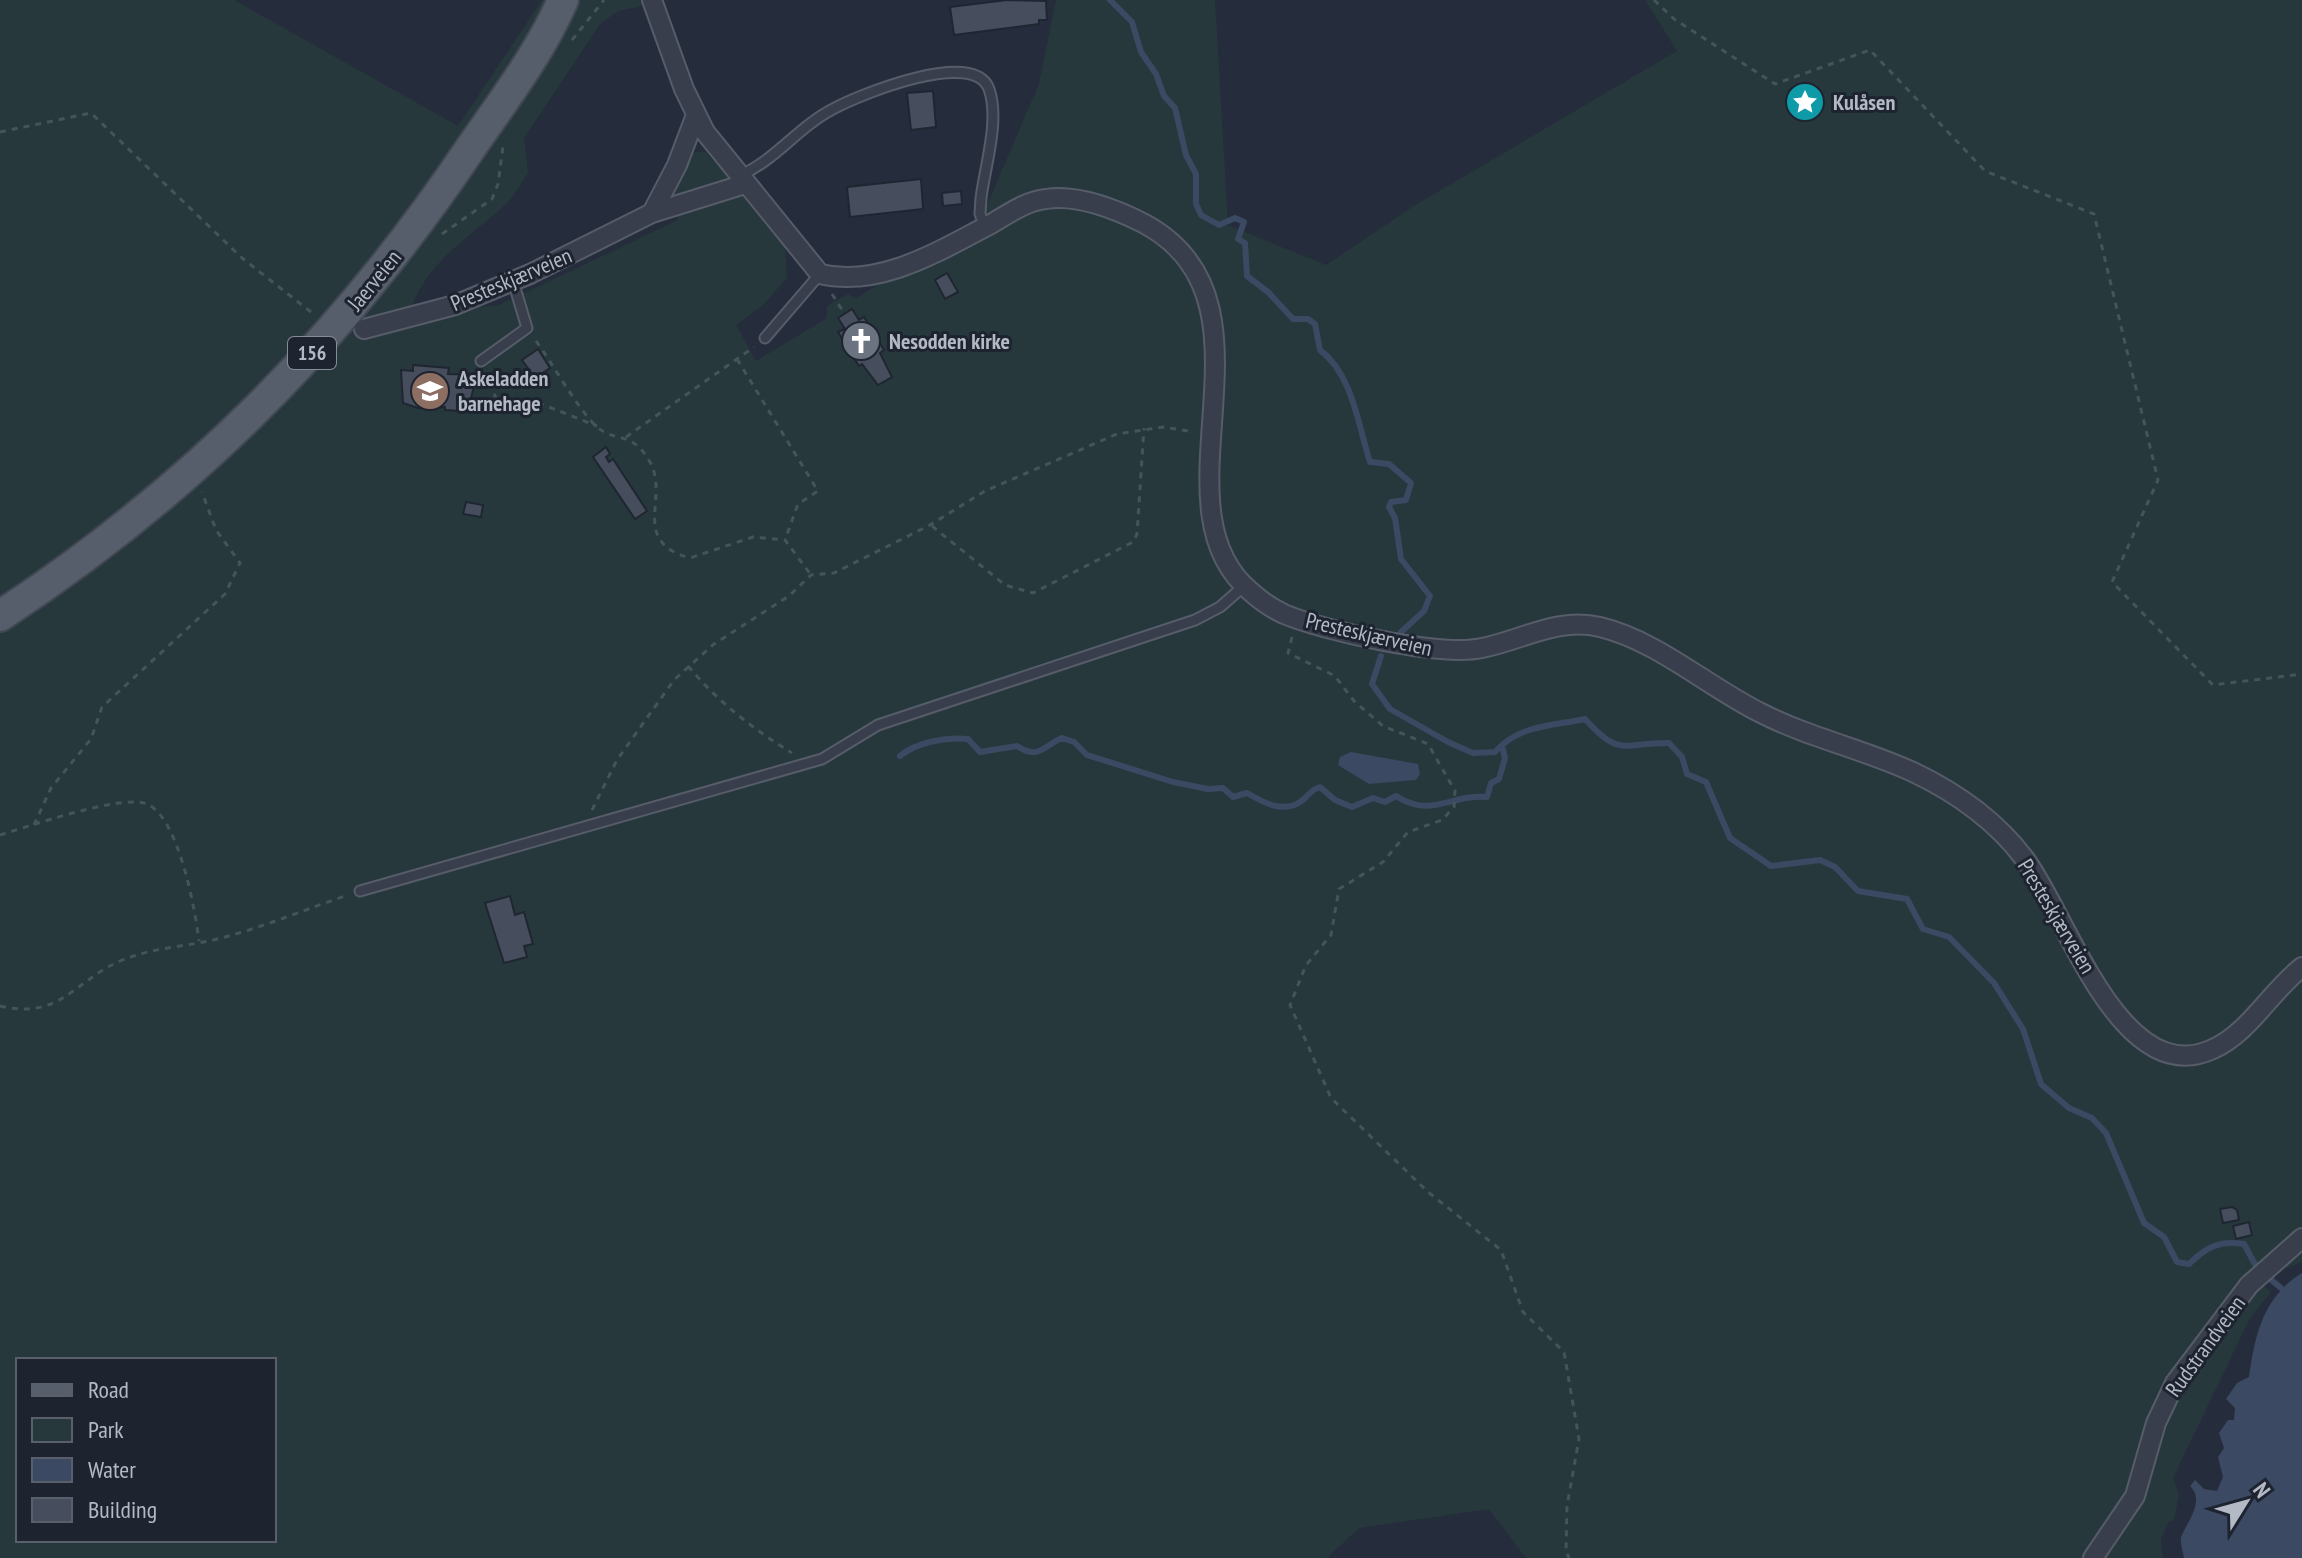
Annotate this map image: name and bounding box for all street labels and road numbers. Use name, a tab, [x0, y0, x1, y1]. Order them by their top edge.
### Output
street label: Presteskjærveien	[446, 241, 576, 317]
street label: Jaerveien	[340, 244, 407, 317]
road number: 156	[288, 337, 336, 369]
street label: Presteskjærveien	[1303, 606, 1435, 662]
street label: Presteskjærveien	[2012, 854, 2102, 978]
street label: Rudstrandveien	[2159, 1290, 2251, 1402]

